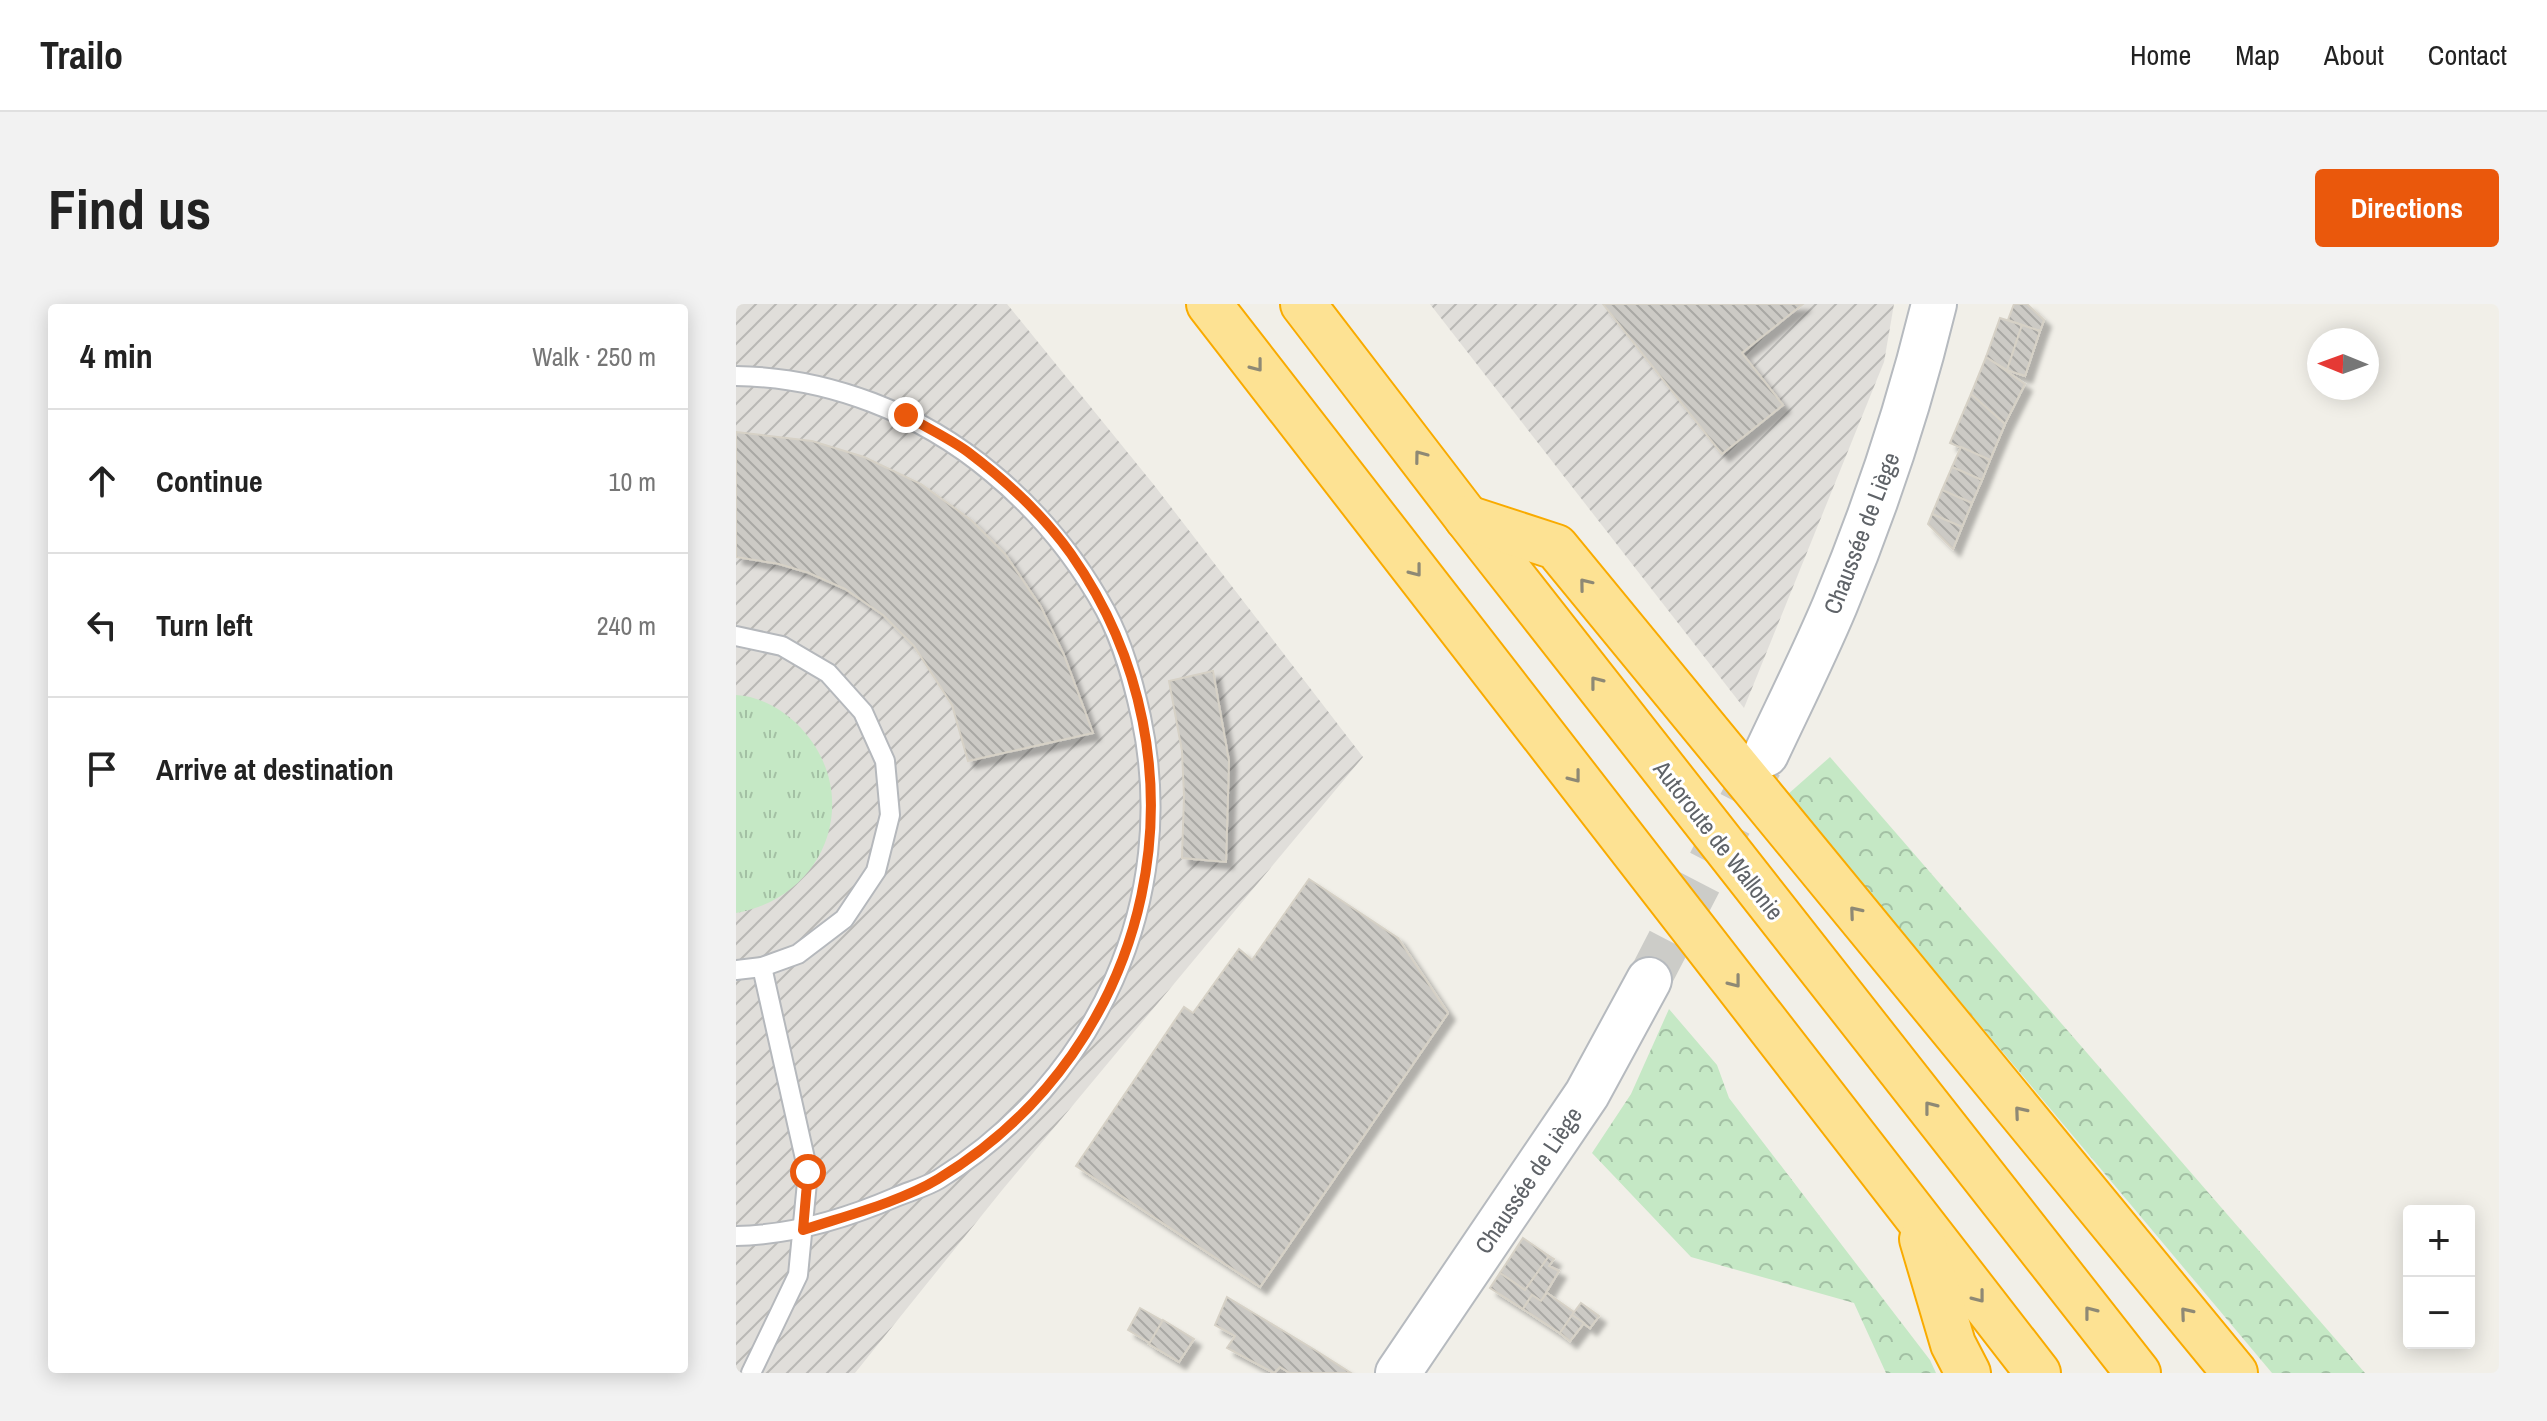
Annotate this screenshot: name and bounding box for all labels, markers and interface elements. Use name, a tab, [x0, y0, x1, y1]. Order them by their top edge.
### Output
text: Trailo	[40, 30, 123, 81]
text: Home	[2130, 36, 2191, 74]
text: Map	[2235, 36, 2280, 74]
text: About	[2324, 36, 2384, 74]
text: Contact	[2428, 36, 2507, 74]
button: Directions	[2315, 169, 2499, 247]
text: Find us	[48, 171, 211, 246]
north arrow	[2307, 328, 2379, 400]
text: 4 min	[80, 333, 153, 379]
text: Walk · 250 m	[532, 339, 656, 374]
one-way arrow	[1247, 357, 1261, 372]
route end	[888, 397, 924, 433]
street label: Chaussée de Liège	[1815, 448, 1907, 618]
one-way arrow	[1415, 450, 1429, 465]
icon: ahead	[80, 459, 124, 503]
text: Continue	[156, 461, 263, 501]
text: 10 m	[609, 464, 656, 499]
one-way arrow	[1406, 562, 1420, 577]
one-way arrow	[1580, 578, 1595, 593]
icon: left	[80, 603, 124, 647]
text: Turn left	[156, 605, 253, 645]
text: 240 m	[597, 608, 656, 643]
one-way arrow	[1591, 677, 1606, 691]
icon: arrive	[80, 747, 124, 791]
text: Arrive at destination	[156, 749, 394, 789]
street label: Autoroute de Wallonie	[1646, 753, 1791, 926]
one-way arrow	[1566, 768, 1580, 783]
one-way arrow	[1850, 906, 1864, 921]
one-way arrow	[1725, 973, 1739, 988]
street label: Chaussée de Liège	[1467, 1100, 1589, 1260]
one-way arrow	[1925, 1101, 1939, 1116]
one-way arrow	[2015, 1107, 2030, 1122]
route start	[790, 1154, 826, 1190]
map controls	[2403, 1205, 2475, 1349]
button: +	[2403, 1205, 2475, 1277]
button: −	[2403, 1277, 2475, 1349]
one-way arrow	[1970, 1288, 1984, 1303]
one-way arrow	[2085, 1307, 2100, 1321]
one-way arrow	[2181, 1308, 2196, 1322]

